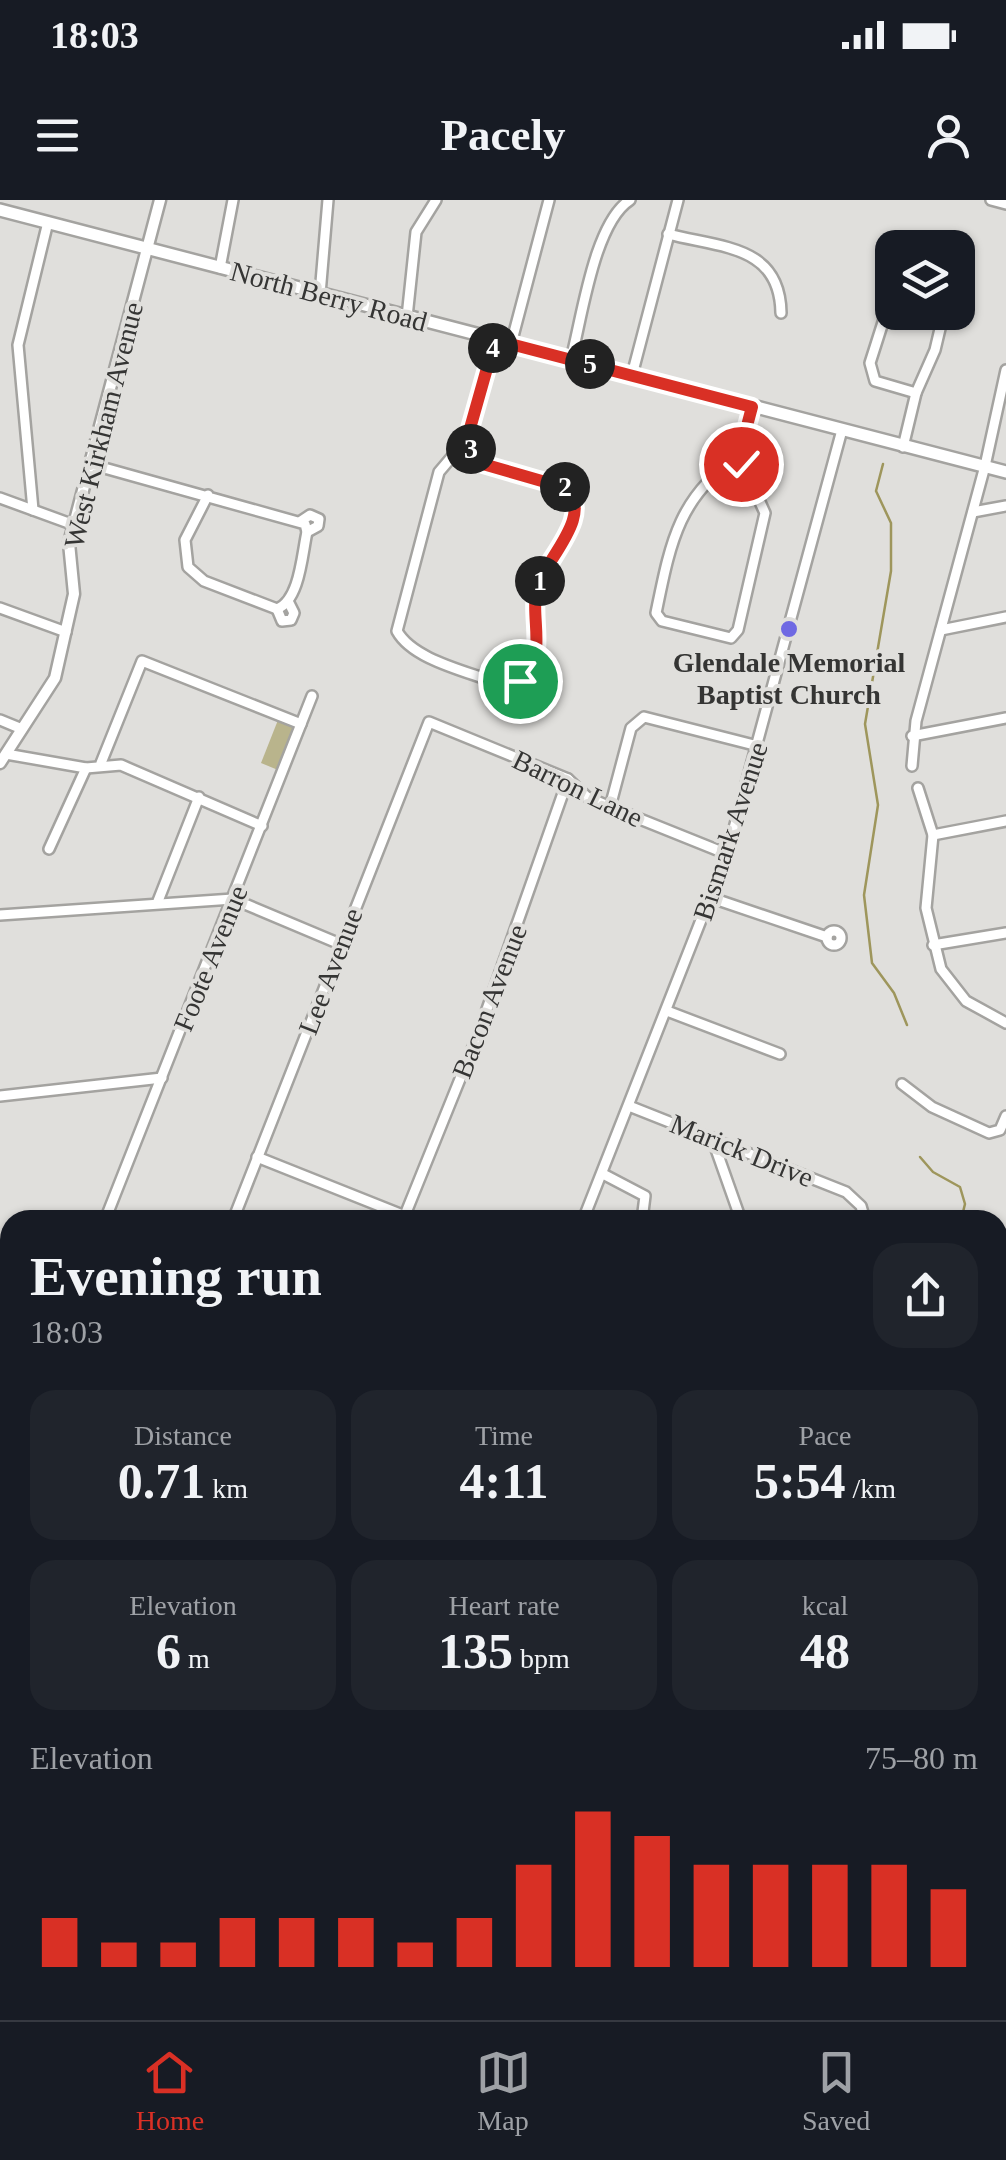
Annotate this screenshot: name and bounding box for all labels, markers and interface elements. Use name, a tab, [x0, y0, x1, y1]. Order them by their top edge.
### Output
text: 18:03	[50, 14, 139, 56]
icon: menu	[30, 108, 85, 163]
icon: person	[921, 108, 976, 163]
text: Pacely	[441, 110, 565, 160]
map controls	[875, 230, 975, 330]
button: layers	[875, 230, 975, 330]
street label: North Berry Road	[227, 255, 431, 338]
street label: West Kirkham Avenue	[58, 299, 149, 551]
pin: 4	[468, 323, 518, 373]
text: 4	[486, 332, 500, 363]
pin: 5	[565, 339, 615, 389]
text: 5	[583, 348, 597, 379]
pin	[699, 422, 784, 507]
pin: 3	[446, 424, 496, 474]
text: 3	[464, 433, 478, 464]
icon: check	[714, 437, 769, 492]
pin: 2	[540, 462, 590, 512]
text: 2	[558, 471, 572, 502]
pin: 1	[515, 556, 565, 606]
text: 1	[533, 565, 547, 596]
marker: Glendale Memorial Baptist Church	[778, 618, 800, 640]
pin	[478, 639, 563, 724]
place label: Glendale Memorial Baptist Church	[673, 647, 905, 710]
icon: arrive	[493, 654, 548, 709]
street label: Bismark Avenue	[687, 738, 774, 924]
street label: Barron Lane	[508, 744, 648, 833]
street label: Foote Avenue	[167, 881, 254, 1035]
street label: Lee Avenue	[292, 904, 369, 1039]
street label: Bacon Avenue	[446, 920, 533, 1082]
street label: Marick Drive	[666, 1108, 818, 1193]
button: share	[873, 1243, 978, 1348]
text: Evening run	[30, 1246, 322, 1307]
text: 18:03	[30, 1314, 103, 1350]
text: Distance	[134, 1420, 232, 1451]
text: Time	[475, 1420, 533, 1451]
text: Pace	[799, 1420, 851, 1451]
text: 0.71	[118, 1453, 205, 1509]
text: 4:11	[460, 1453, 548, 1509]
text: 5:54	[754, 1453, 846, 1509]
text: km	[205, 1473, 248, 1504]
text: /km	[846, 1473, 896, 1504]
text: Elevation	[129, 1590, 237, 1621]
text: Heart rate	[448, 1590, 560, 1621]
text: kcal	[802, 1590, 848, 1621]
text: 6	[156, 1623, 181, 1679]
text: 135	[438, 1623, 513, 1679]
text: 48	[800, 1623, 850, 1679]
text: m	[181, 1643, 210, 1674]
text: bpm	[513, 1643, 570, 1674]
text: Elevation	[30, 1740, 153, 1776]
text: 75–80 m	[865, 1740, 978, 1776]
tab: Home	[136, 2045, 204, 2137]
tab: Map	[476, 2045, 531, 2137]
tab: Saved	[802, 2045, 870, 2137]

